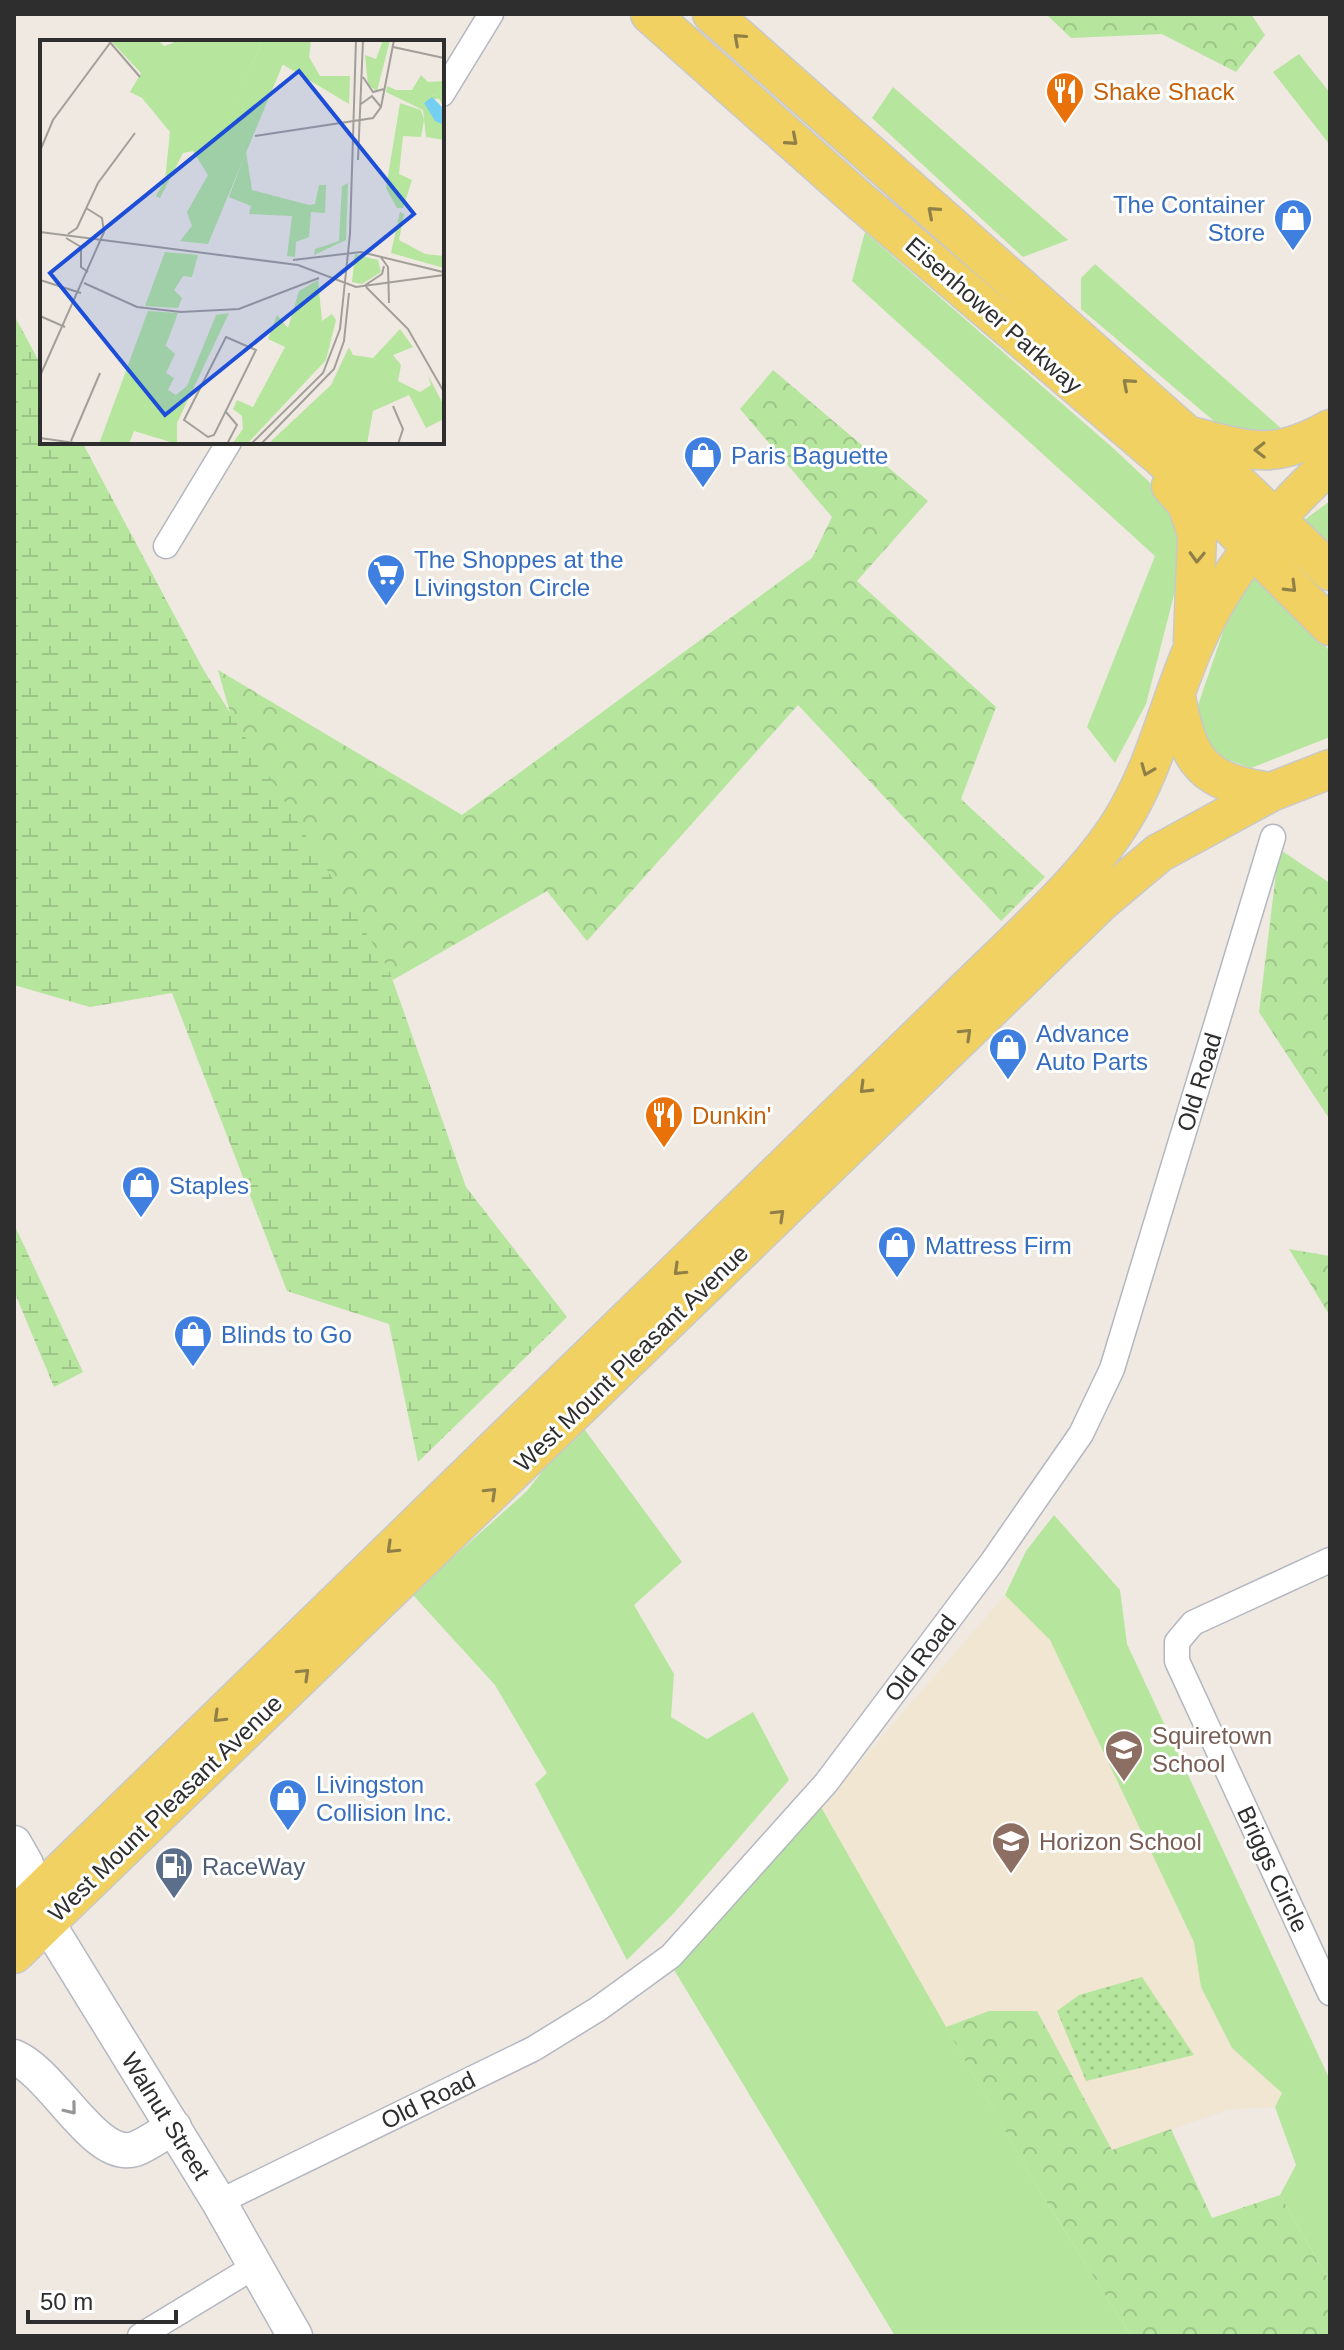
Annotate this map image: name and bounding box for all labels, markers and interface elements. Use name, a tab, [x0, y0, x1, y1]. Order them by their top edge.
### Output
one-way arrow	[734, 34, 749, 48]
inset map	[40, 40, 444, 444]
restaurant icon: Shake Shack	[1044, 70, 1086, 125]
place label: Shake Shack	[1093, 78, 1235, 105]
one-way arrow	[783, 130, 798, 144]
place label: The Container Store	[1113, 191, 1265, 246]
shop icon: The Container Store	[1272, 197, 1314, 252]
one-way arrow	[927, 208, 942, 222]
street label: Eisenhower Parkway	[901, 231, 1087, 399]
one-way arrow	[1123, 379, 1138, 394]
shop icon: Paris Baguette	[682, 434, 724, 489]
one-way arrow	[1253, 441, 1266, 459]
place label: Paris Baguette	[731, 442, 888, 469]
place label: The Shoppes at the Livingston Circle	[414, 546, 623, 601]
supermarket icon: The Shoppes at the Livingston Circle	[365, 552, 407, 607]
one-way arrow	[1188, 552, 1205, 564]
one-way arrow	[1282, 578, 1296, 592]
one-way arrow	[1140, 762, 1157, 776]
place label: Advance Auto Parts	[1036, 1020, 1148, 1075]
shop icon: Advance Auto Parts	[987, 1026, 1029, 1081]
one-way arrow	[957, 1029, 971, 1044]
street label: Old Road	[1171, 1030, 1227, 1134]
one-way arrow	[860, 1079, 875, 1093]
restaurant icon: Dunkin'	[643, 1094, 685, 1149]
place label: Dunkin'	[692, 1102, 771, 1129]
shop icon: Staples	[120, 1164, 162, 1219]
place label: Staples	[169, 1172, 249, 1199]
one-way arrow	[770, 1210, 784, 1224]
shop icon: Mattress Firm	[876, 1224, 918, 1279]
place label: Mattress Firm	[925, 1232, 1072, 1259]
street label: West Mount Pleasant Avenue	[509, 1239, 753, 1477]
one-way arrow	[674, 1260, 688, 1275]
shop icon: Blinds to Go	[172, 1313, 214, 1368]
place label: Blinds to Go	[221, 1321, 352, 1348]
one-way arrow	[482, 1488, 496, 1502]
one-way arrow	[387, 1539, 401, 1554]
street label: Old Road	[879, 1609, 961, 1707]
one-way arrow	[295, 1668, 309, 1683]
street label: West Mount Pleasant Avenue	[43, 1689, 287, 1927]
one-way arrow	[214, 1708, 228, 1722]
place label: Squiretown School	[1152, 1722, 1272, 1777]
school or university icon: Squiretown School	[1103, 1728, 1145, 1783]
place label: Livingston Collision Inc.	[316, 1771, 452, 1826]
shop icon: Livingston Collision Inc.	[267, 1777, 309, 1832]
street label: Briggs Circle	[1232, 1802, 1314, 1936]
school or university icon: Horizon School	[990, 1820, 1032, 1875]
place label: Horizon School	[1039, 1828, 1202, 1855]
fuel station icon: RaceWay	[153, 1845, 195, 1900]
place label: RaceWay	[202, 1853, 305, 1880]
street label: Walnut Street	[116, 2048, 216, 2185]
street label: Old Road	[377, 2066, 479, 2134]
one-way arrow	[61, 2100, 75, 2115]
scale bar	[28, 2274, 176, 2324]
text: 50 m	[40, 2288, 93, 2315]

